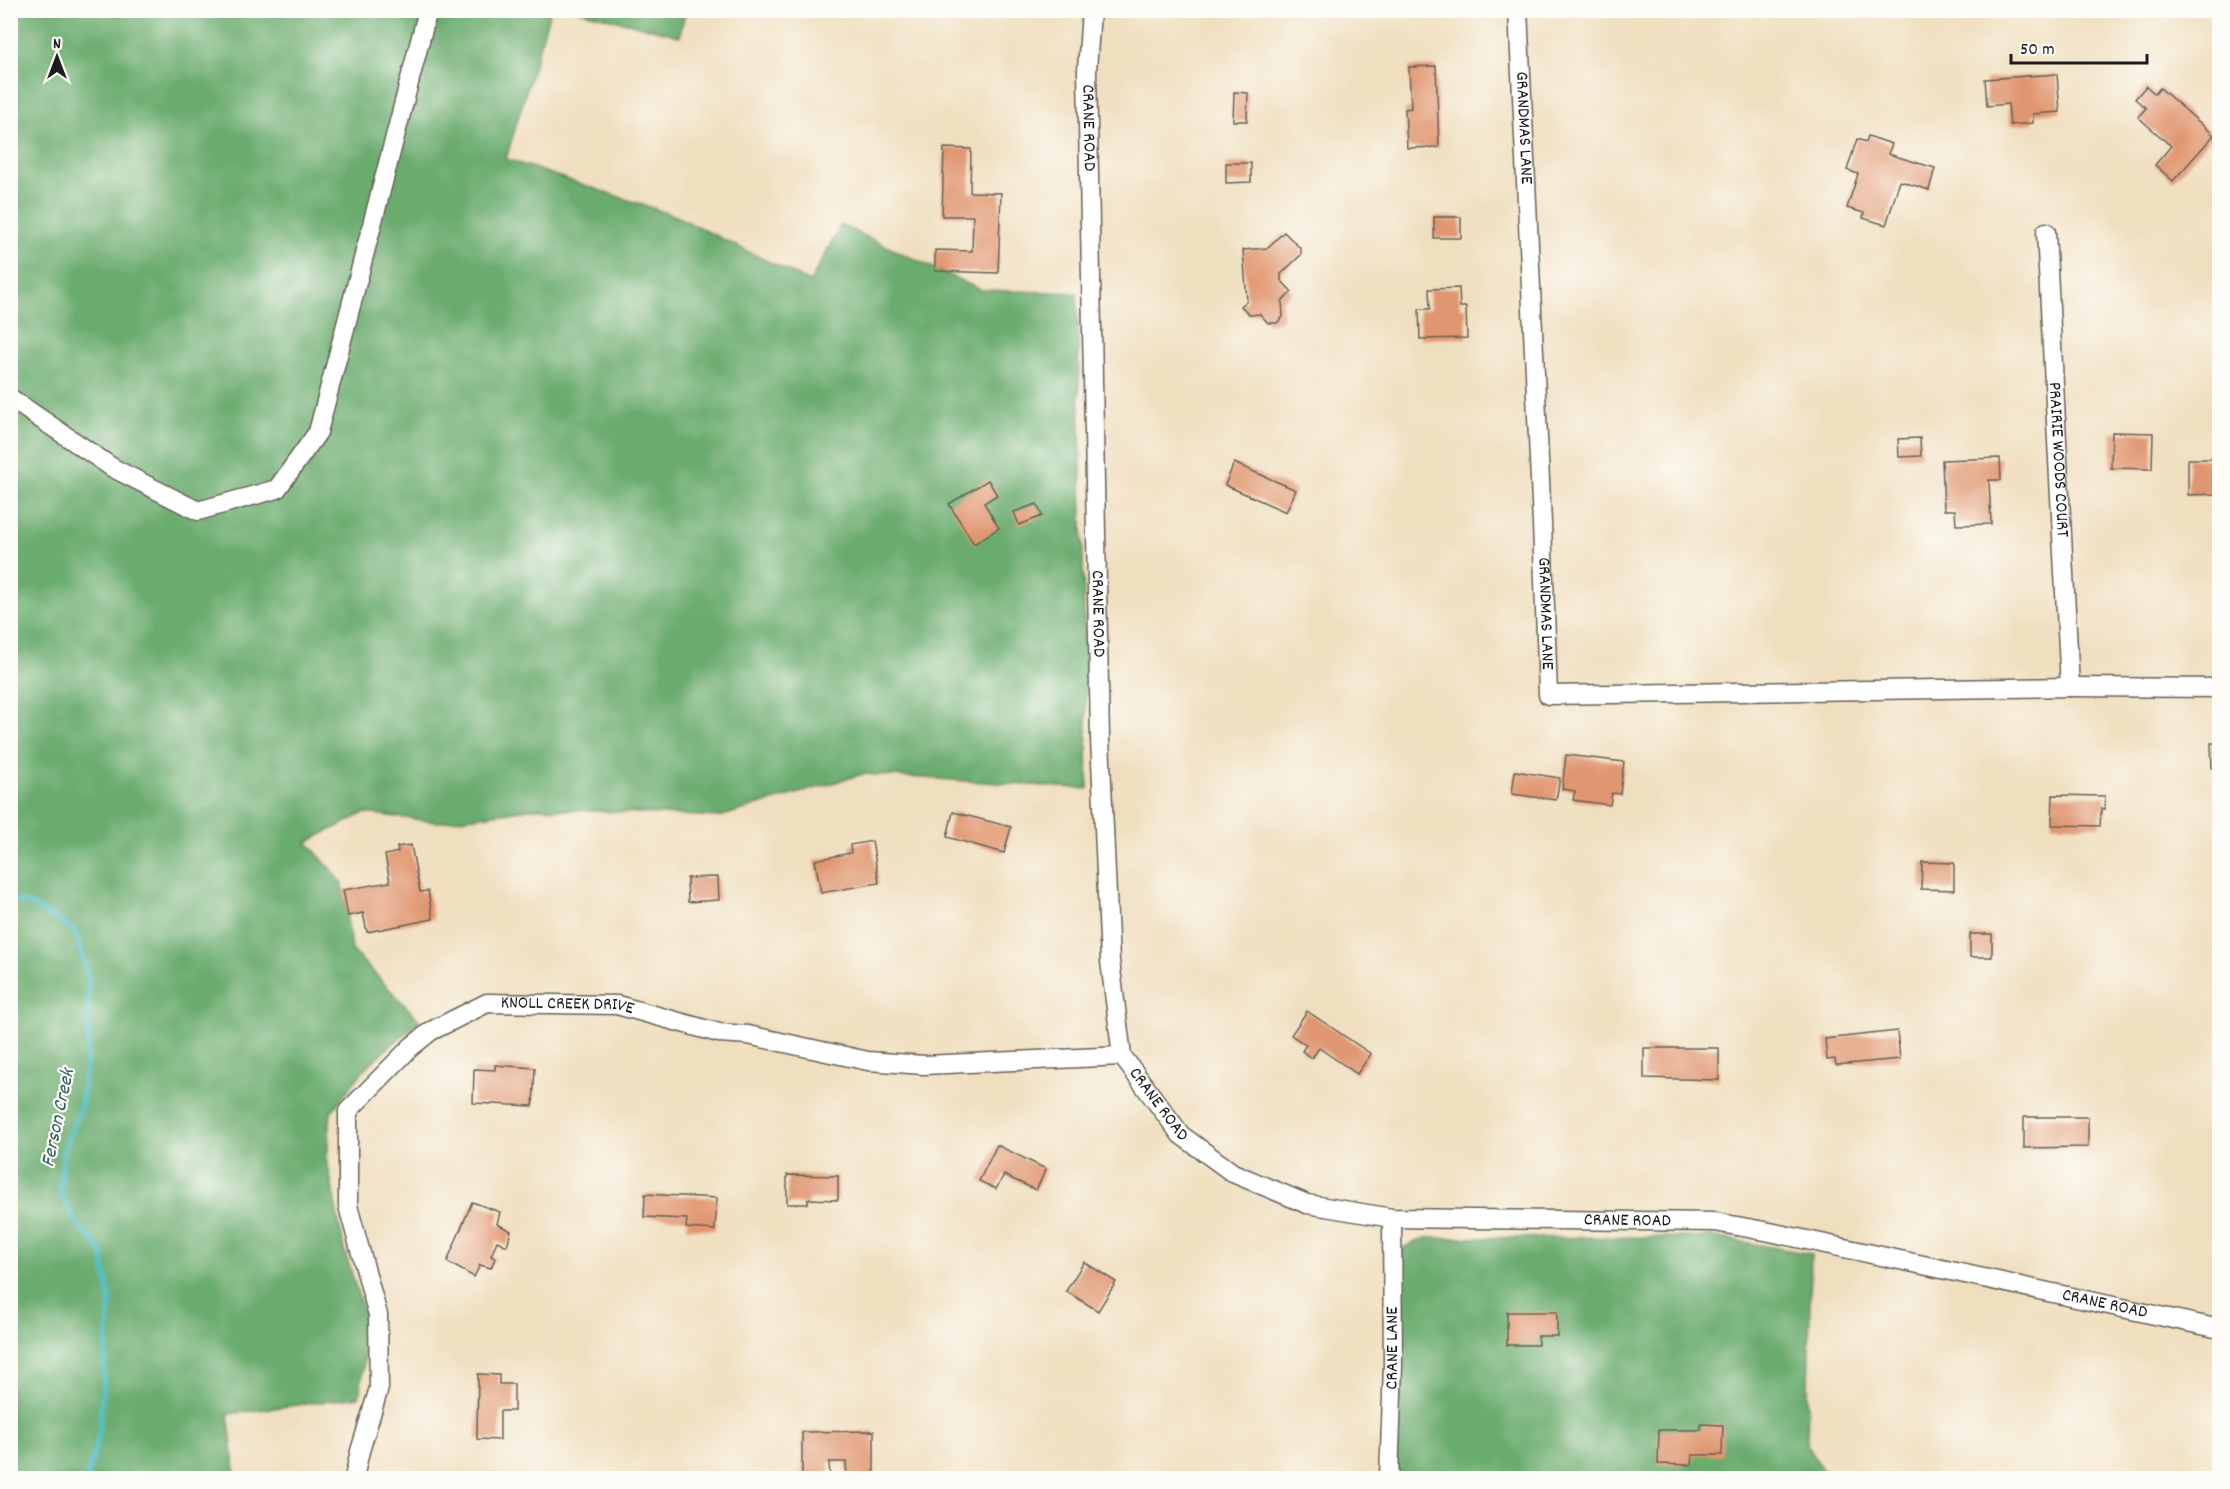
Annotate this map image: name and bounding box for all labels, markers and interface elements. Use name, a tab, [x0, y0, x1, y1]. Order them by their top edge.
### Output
north arrow	[27, 27, 87, 87]
scale bar	[2011, 27, 2148, 65]
text: N	[53, 33, 61, 56]
text: 50 m	[2020, 38, 2055, 63]
street label: GRANDMAS LANE	[1508, 71, 1539, 185]
street label: CRANE ROAD	[1075, 84, 1101, 172]
street label: PRAIRIE WOODS COURT	[2041, 381, 2075, 538]
street label: GRANDMAS LANE	[1531, 557, 1560, 670]
street label: CRANE ROAD	[1084, 570, 1111, 657]
street label: KNOLL CREEK DRIVE	[501, 991, 637, 1022]
street label: CRANE ROAD	[1122, 1062, 1193, 1148]
water label: Ferson Creek	[35, 1065, 83, 1170]
street label: CRANE ROAD	[1584, 1208, 1671, 1234]
street label: CRANE ROAD	[2060, 1283, 2150, 1326]
street label: CRANE LANE	[1380, 1306, 1406, 1390]

